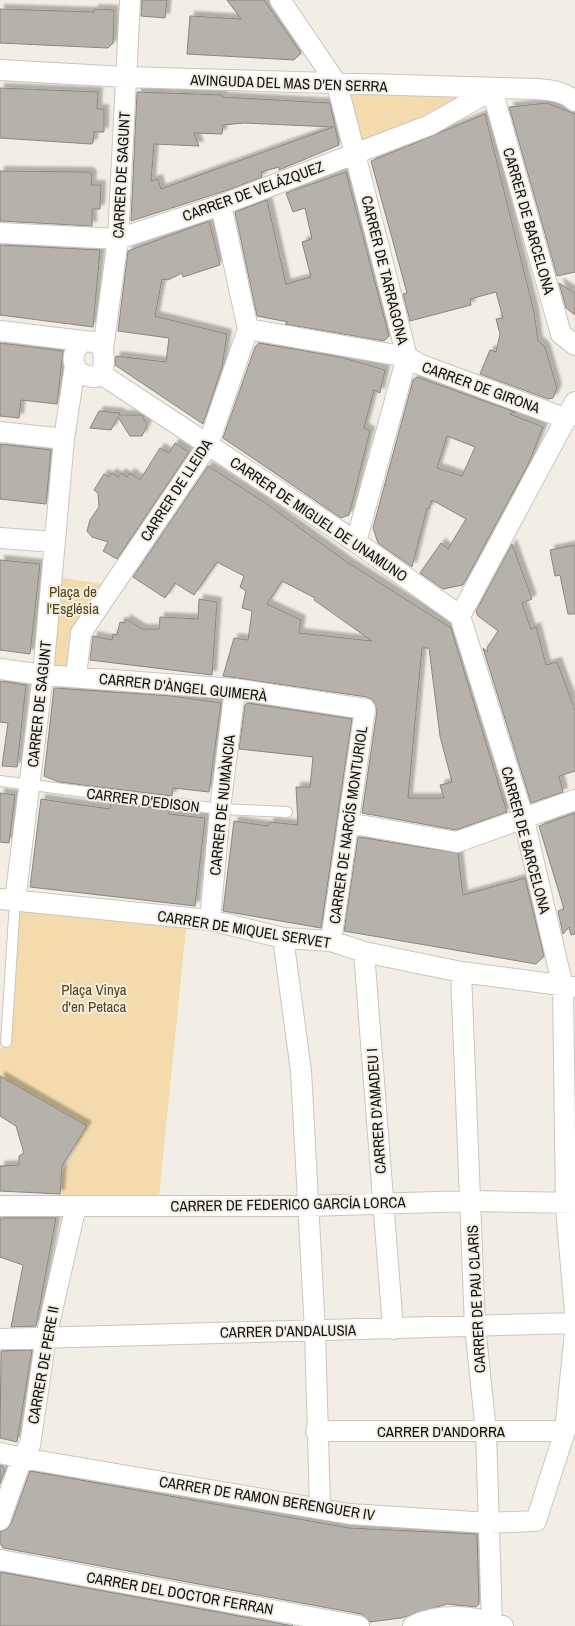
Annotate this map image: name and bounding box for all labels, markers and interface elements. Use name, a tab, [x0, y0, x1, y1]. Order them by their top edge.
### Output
street label: AVINGUDA DEL MAS D'EN SERRA	[189, 69, 389, 97]
street label: CARRER DE SAGUNT	[107, 111, 135, 239]
street label: CARRER DE BARCELONA	[498, 145, 560, 298]
street label: CARRER DE VELÁZQUEZ	[179, 155, 327, 226]
street label: CARRER DE TARRAGONA	[356, 193, 414, 347]
street label: CARRER DE GIRONA	[419, 356, 544, 418]
street label: CARRER DE LLEIDA	[135, 434, 217, 545]
street label: CARRER DE MIGUEL DE UNAMUNO	[226, 452, 412, 586]
park label: Plaça de l'Església	[47, 581, 99, 619]
street label: CARRER DE SAGUNT	[22, 639, 56, 768]
street label: CARRER D'ÀNGEL GUIMERÀ	[98, 668, 269, 706]
street label: CARRER DE NARCÍS MONTURIOL	[324, 725, 372, 925]
street label: CARRER DE NUMÀNCIA	[204, 733, 240, 876]
street label: CARRER DE BARCELONA	[496, 764, 556, 917]
street label: CARRER D'EDISON	[85, 783, 201, 817]
street label: CARRER DE MIQUEL SERVET	[156, 905, 333, 953]
park label: Plaça Vinya d'en Petaca	[61, 979, 127, 1017]
street label: CARRER D'AMADEU I	[361, 1047, 391, 1175]
street label: CARRER DE FEDERICO GARCÍA LORCA	[170, 1191, 407, 1217]
street label: CARRER DE PAU CLARIS	[462, 1224, 490, 1374]
street label: CARRER DE PERE II	[22, 1304, 64, 1426]
street label: CARRER D'ANDALUSIA	[220, 1319, 357, 1343]
street label: CARRER D'ANDORRA	[377, 1421, 506, 1442]
street label: CARRER DE RAMON BERENGUER IV	[158, 1471, 377, 1526]
street label: CARRER DEL DOCTOR FERRAN	[85, 1566, 275, 1620]

